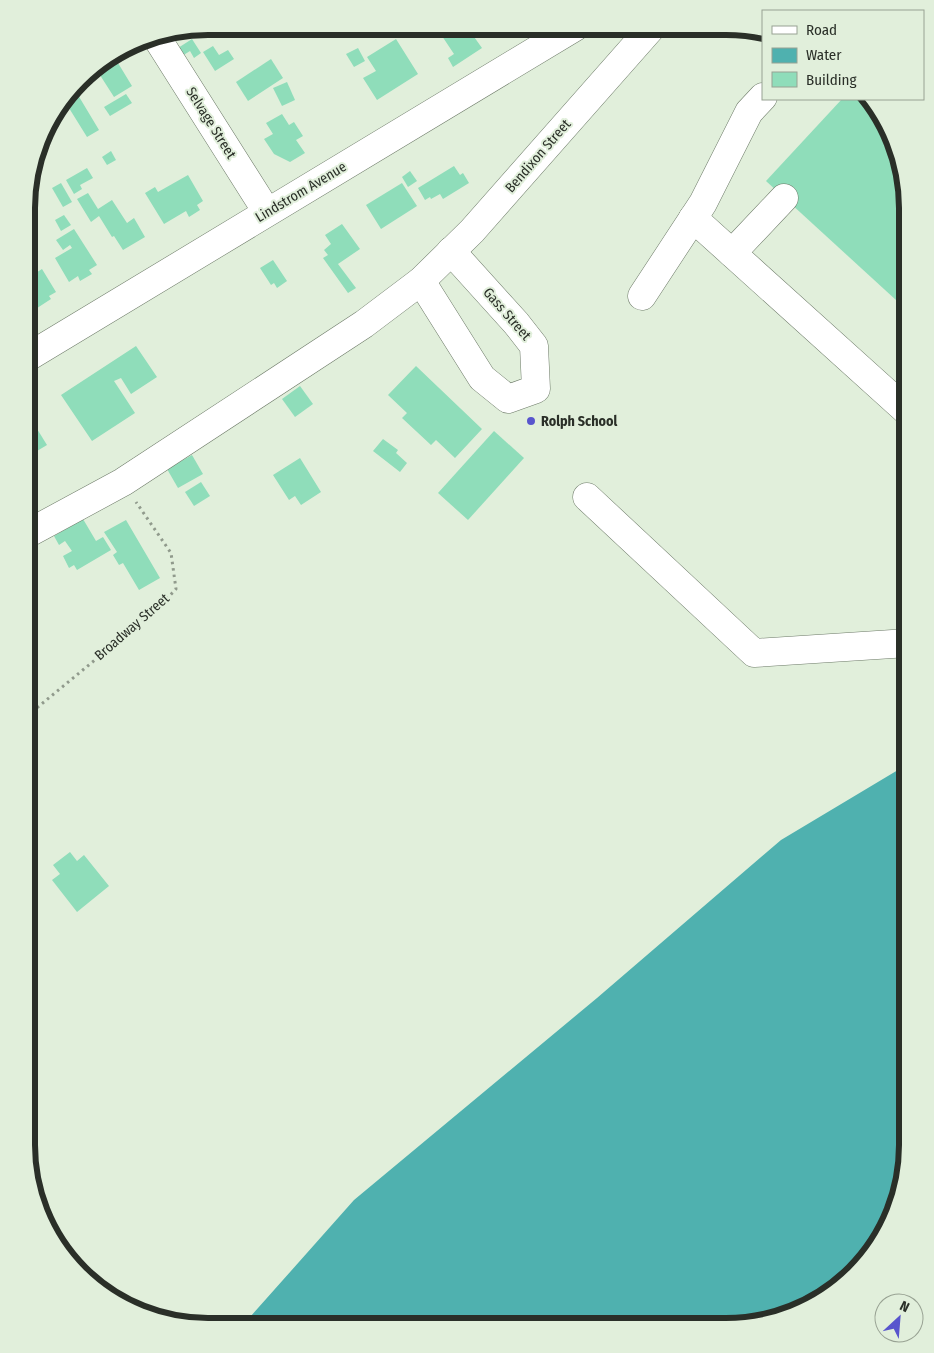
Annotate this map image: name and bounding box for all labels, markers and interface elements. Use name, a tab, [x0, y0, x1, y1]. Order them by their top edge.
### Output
legend	[762, 10, 924, 100]
text: Road	[806, 21, 837, 39]
text: Water	[806, 46, 842, 64]
text: Building	[806, 71, 857, 89]
street label: Selvage Street	[182, 84, 240, 162]
street label: Bendixon Street	[502, 116, 575, 196]
street label: Lindstrom Avenue	[252, 158, 350, 226]
street label: Gass Street	[479, 284, 535, 344]
place label: Rolph School	[541, 413, 617, 430]
marker: Rolph School	[525, 415, 537, 427]
street label: Broadway Street	[91, 590, 173, 664]
north arrow	[874, 1293, 924, 1343]
text: N	[897, 1297, 912, 1316]

